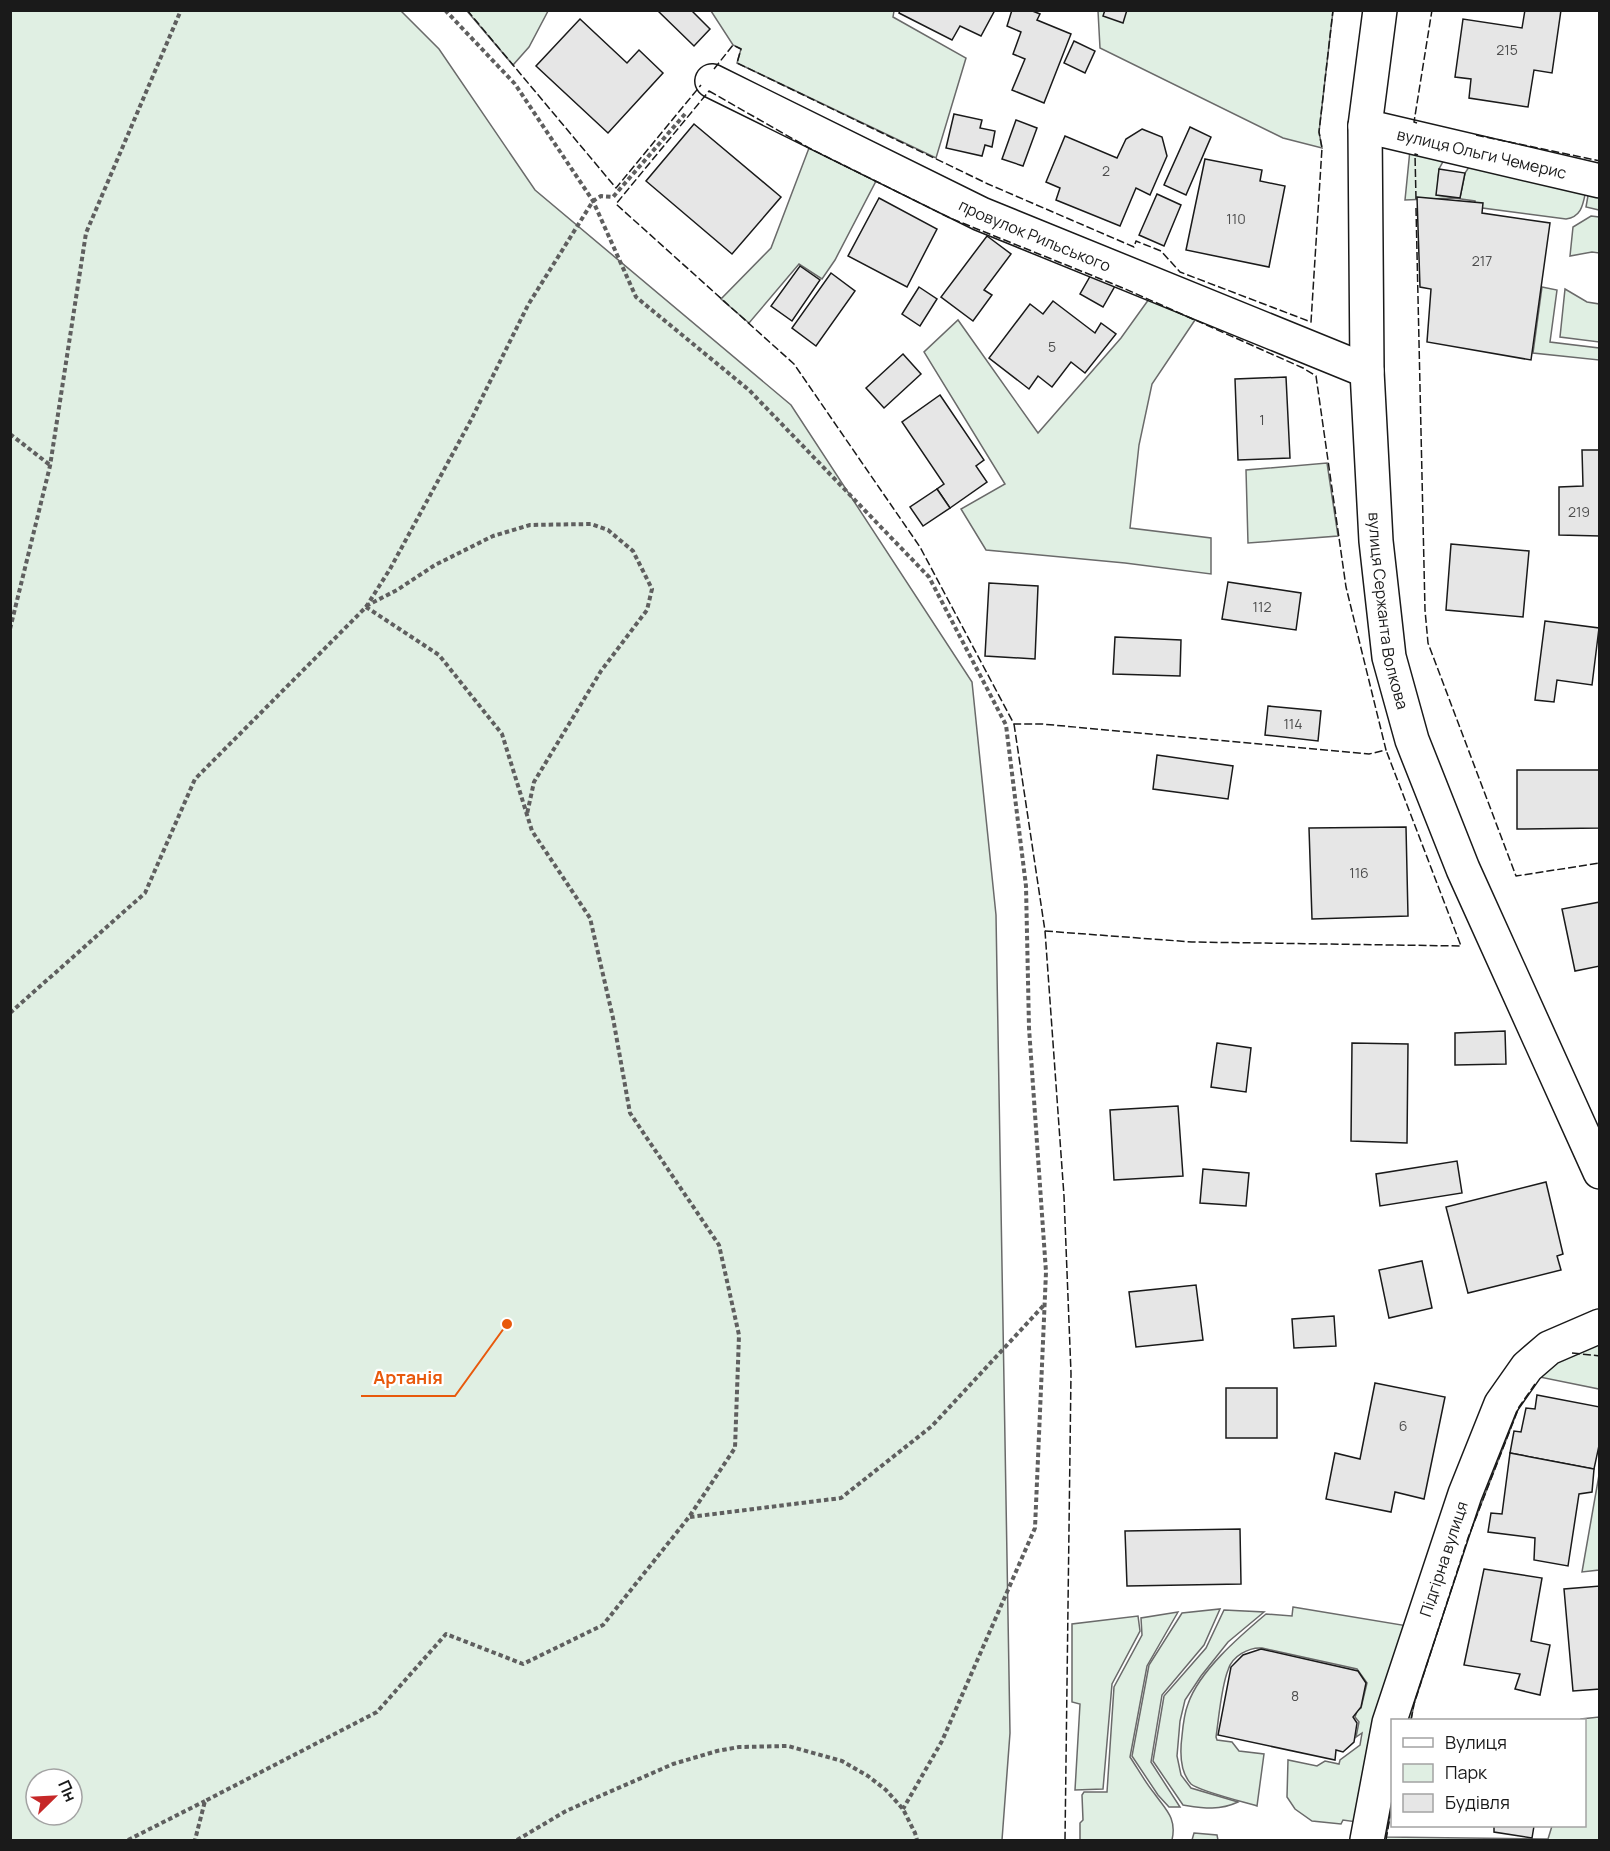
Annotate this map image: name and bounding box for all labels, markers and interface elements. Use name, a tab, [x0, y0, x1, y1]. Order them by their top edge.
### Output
house number: 215	[1496, 40, 1518, 59]
street label: вулиця Ольги Чемерис	[1395, 123, 1569, 184]
house number: 2	[1102, 161, 1110, 180]
street label: провулок Рильського	[955, 194, 1114, 277]
house number: 110	[1226, 209, 1246, 228]
house number: 217	[1472, 251, 1492, 270]
house number: 5	[1048, 337, 1056, 356]
house number: 1	[1259, 410, 1265, 429]
house number: 219	[1568, 502, 1590, 521]
street label: вулиця Сержанта Волкова	[1363, 512, 1414, 712]
house number: 112	[1253, 597, 1271, 616]
house number: 114	[1283, 714, 1303, 733]
house number: 116	[1349, 863, 1369, 882]
callout: Артанія	[361, 1360, 455, 1396]
text: Артанія	[373, 1365, 443, 1389]
house number: 6	[1399, 1416, 1407, 1435]
street label: Підгірна вулиця	[1414, 1498, 1473, 1619]
house number: 8	[1291, 1686, 1299, 1705]
legend	[1391, 1719, 1586, 1827]
text: Вулиця	[1445, 1730, 1507, 1754]
text: Парк	[1445, 1760, 1488, 1784]
north arrow	[24, 1767, 84, 1827]
text: Пн	[53, 1777, 82, 1805]
text: Будівля	[1445, 1790, 1510, 1814]

